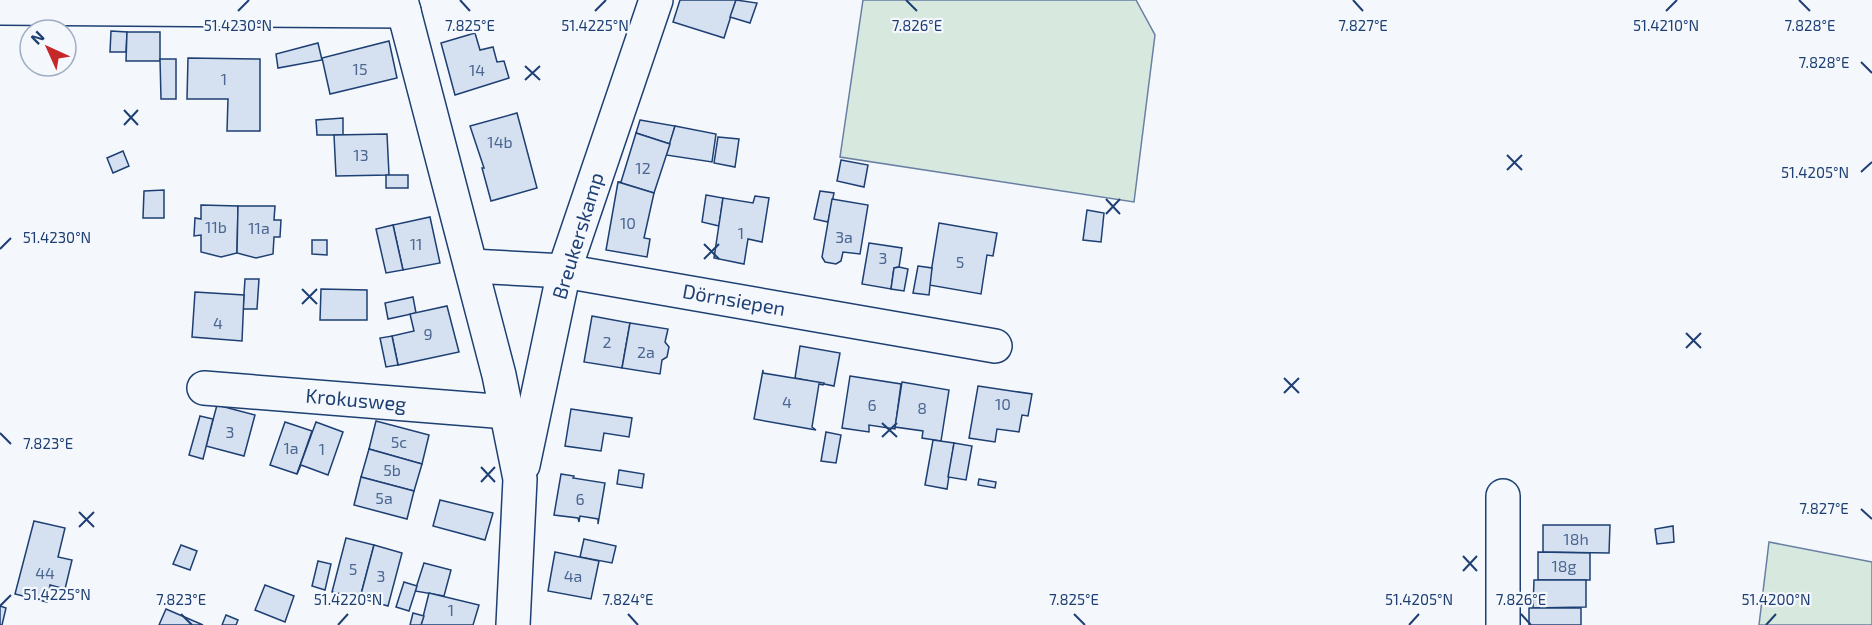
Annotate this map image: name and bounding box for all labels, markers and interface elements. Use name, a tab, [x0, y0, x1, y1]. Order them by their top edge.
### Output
text: 51.4230°N	[204, 16, 272, 34]
text: 7.825°E	[445, 16, 495, 34]
text: 51.4225°N	[561, 16, 629, 34]
text: 7.826°E	[892, 16, 942, 34]
text: 7.827°E	[1338, 16, 1388, 34]
text: 51.4210°N	[1633, 16, 1699, 34]
text: 7.828°E	[1785, 16, 1835, 34]
north arrow	[18, 18, 78, 78]
text: N	[26, 26, 48, 48]
text: 7.828°E	[1799, 53, 1849, 71]
house number: 15	[353, 59, 367, 78]
house number: 14	[469, 60, 485, 79]
house number: 1	[221, 69, 227, 88]
house number: 14b	[487, 132, 513, 151]
house number: 13	[353, 145, 369, 164]
house number: 12	[635, 158, 651, 177]
text: 51.4205°N	[1781, 163, 1849, 181]
street label: Breukerskamp	[546, 169, 608, 302]
house number: 10	[620, 213, 636, 232]
house number: 11b	[205, 217, 227, 236]
house number: 11a	[248, 218, 270, 237]
house number: 1	[738, 223, 744, 242]
house number: 3a	[835, 227, 853, 246]
text: 51.4230°N	[23, 228, 91, 246]
house number: 11	[410, 234, 422, 253]
house number: 3	[879, 248, 887, 267]
house number: 5	[956, 252, 964, 271]
street label: Dörnsiepen	[681, 278, 788, 320]
house number: 4	[213, 313, 223, 332]
house number: 9	[423, 324, 433, 343]
house number: 2	[603, 332, 612, 351]
house number: 2a	[637, 342, 655, 361]
street label: Krokusweg	[305, 383, 407, 415]
house number: 4	[782, 392, 792, 411]
house number: 10	[995, 394, 1011, 413]
house number: 6	[867, 395, 877, 414]
house number: 8	[917, 398, 927, 417]
house number: 3	[226, 422, 234, 441]
house number: 5c	[391, 432, 407, 451]
text: 7.823°E	[23, 434, 73, 452]
house number: 1a	[283, 438, 299, 457]
house number: 1	[319, 439, 325, 458]
house number: 5b	[383, 460, 401, 479]
house number: 5a	[375, 488, 393, 507]
house number: 6	[575, 489, 585, 508]
text: 7.827°E	[1799, 499, 1849, 517]
house number: 18h	[1563, 529, 1589, 548]
house number: 18g	[1551, 556, 1577, 575]
house number: 5	[349, 559, 357, 578]
house number: 44	[35, 563, 55, 582]
house number: 3	[377, 566, 385, 585]
house number: 4a	[564, 566, 582, 585]
text: 51.4225°N	[23, 585, 91, 603]
text: 7.823°E	[156, 590, 206, 608]
text: 51.4220°N	[314, 590, 382, 608]
text: 7.824°E	[602, 590, 654, 608]
text: 7.825°E	[1049, 590, 1099, 608]
text: 51.4205°N	[1385, 590, 1453, 608]
text: 7.826°E	[1496, 590, 1546, 608]
text: 51.4200°N	[1741, 590, 1811, 608]
house number: 1	[448, 600, 454, 619]

